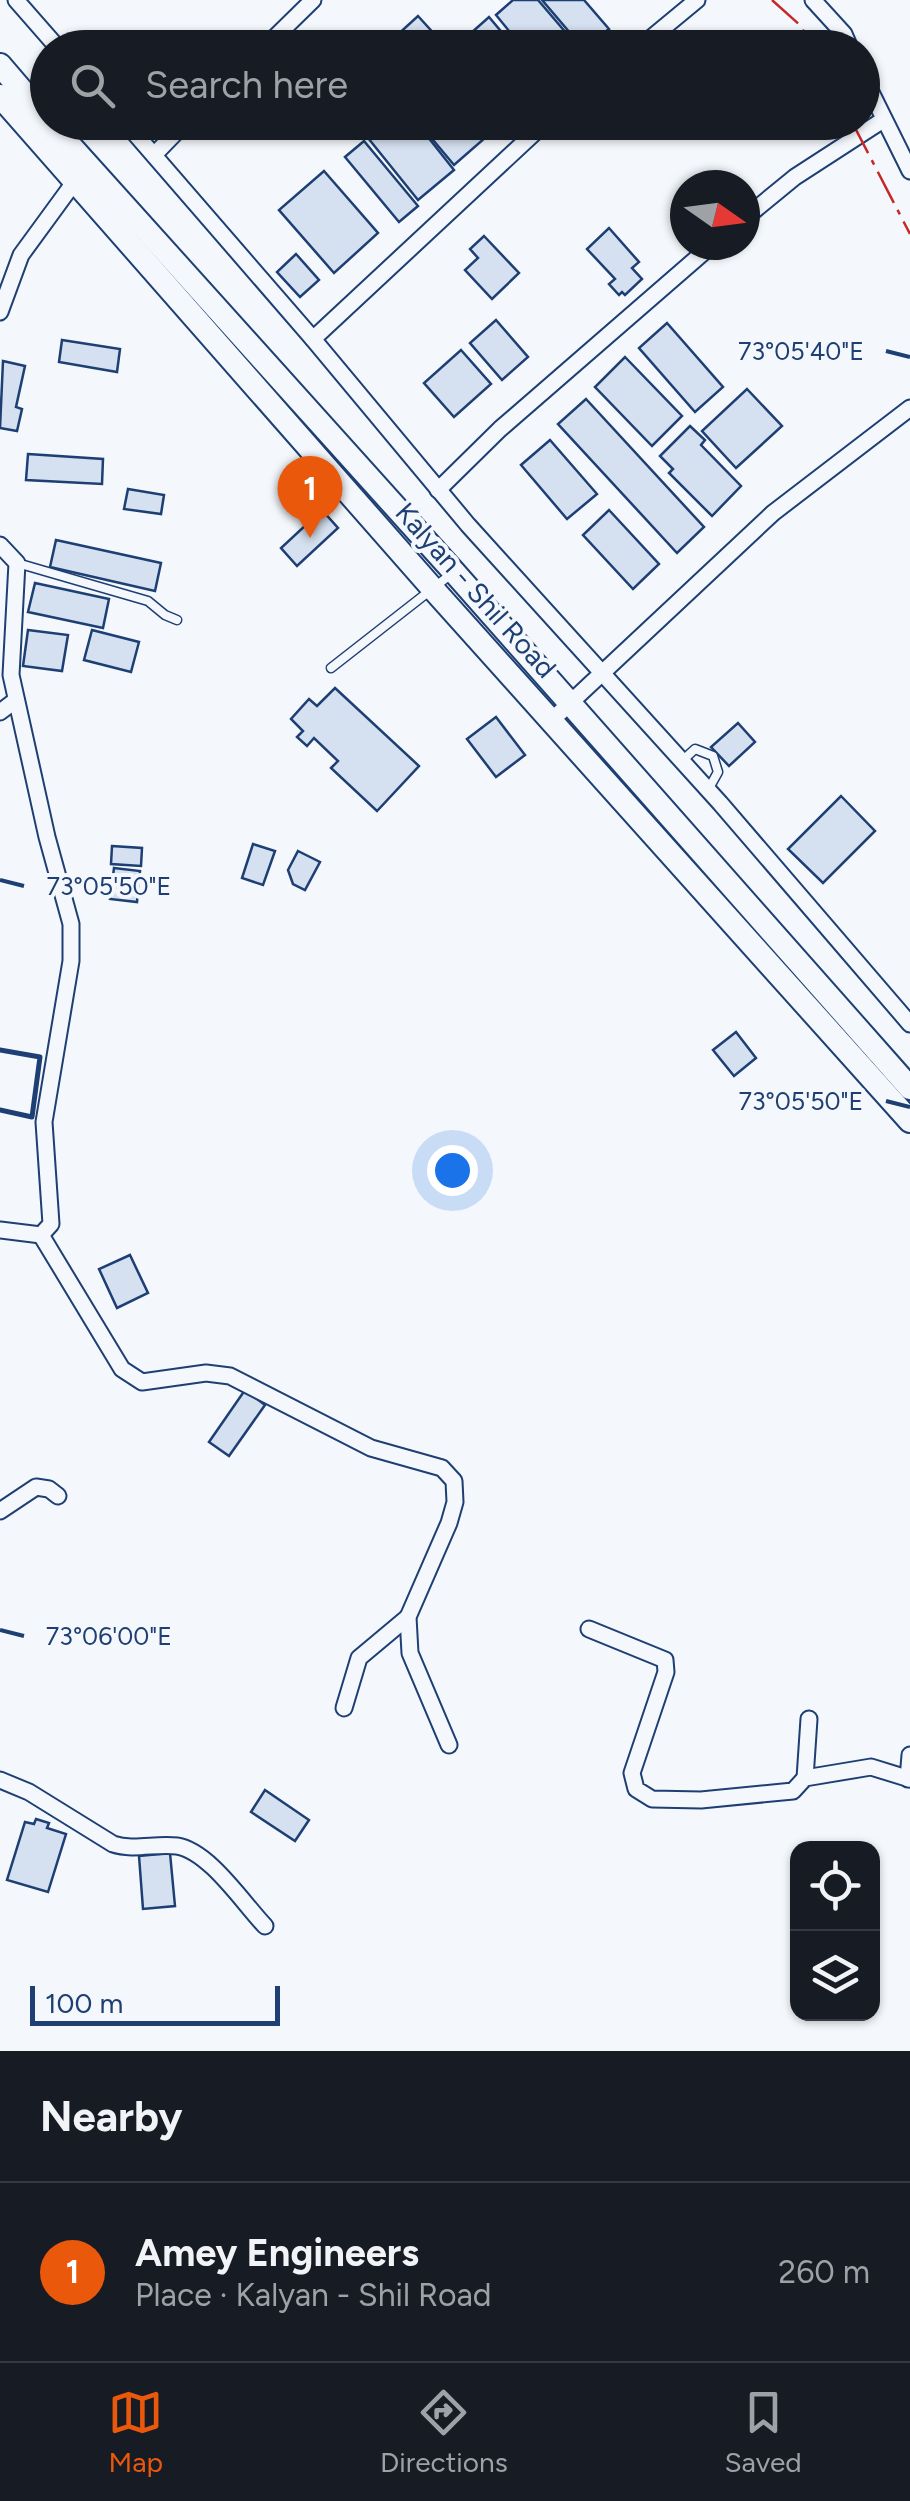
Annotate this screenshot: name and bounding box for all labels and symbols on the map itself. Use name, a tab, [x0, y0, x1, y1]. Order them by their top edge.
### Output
north arrow	[670, 170, 760, 260]
text: 73°05'40"E	[738, 336, 864, 366]
pin: 1	[278, 456, 342, 538]
street label: Kalyan - Shil Road	[388, 495, 564, 685]
text: 73°05'50"E	[47, 871, 171, 901]
text: 73°05'50"E	[739, 1086, 863, 1116]
your location	[427, 1145, 478, 1196]
text: 73°06'00"E	[46, 1621, 172, 1651]
scale bar	[30, 1981, 280, 2026]

